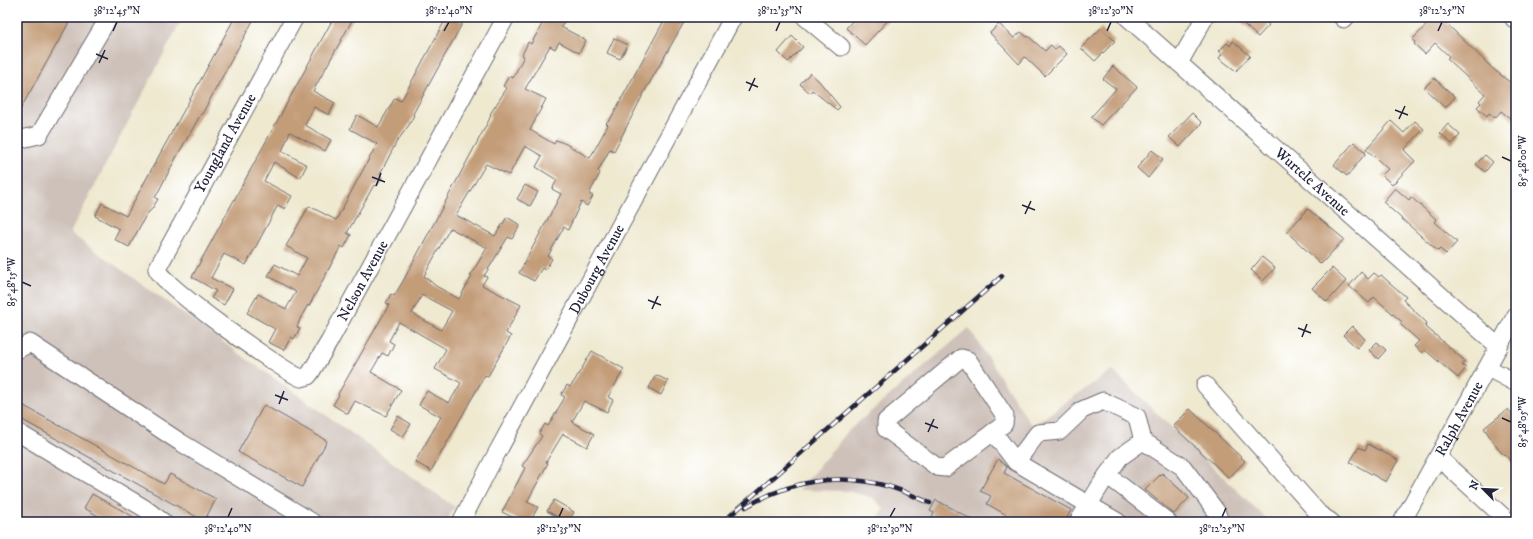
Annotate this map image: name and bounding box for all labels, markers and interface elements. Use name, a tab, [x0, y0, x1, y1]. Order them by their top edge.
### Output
text: 38°12'45"N	[94, 5, 140, 17]
text: 38°12'40"N	[425, 5, 473, 17]
text: 38°12'35"N	[758, 5, 802, 17]
text: 38°12'30"N	[1088, 5, 1134, 17]
text: 38°12'25"N	[1419, 5, 1465, 17]
street label: Youngland Avenue	[190, 90, 261, 196]
text: 85°48'00"W	[1517, 134, 1529, 187]
street label: Wurtele Avenue	[1270, 143, 1354, 220]
street label: Dubourg Avenue	[565, 221, 629, 318]
street label: Nelson Avenue	[333, 237, 393, 325]
text: 85°48'15"W	[6, 257, 18, 307]
street label: Ralph Avenue	[1431, 378, 1488, 460]
text: 85°48'05"W	[1517, 396, 1529, 447]
north arrow	[1463, 469, 1503, 509]
text: N	[1467, 478, 1483, 492]
text: 38°12'40"N	[204, 523, 252, 535]
text: 38°12'35"N	[537, 523, 581, 535]
text: 38°12'30"N	[867, 523, 913, 535]
text: 38°12'25"N	[1199, 523, 1245, 535]

